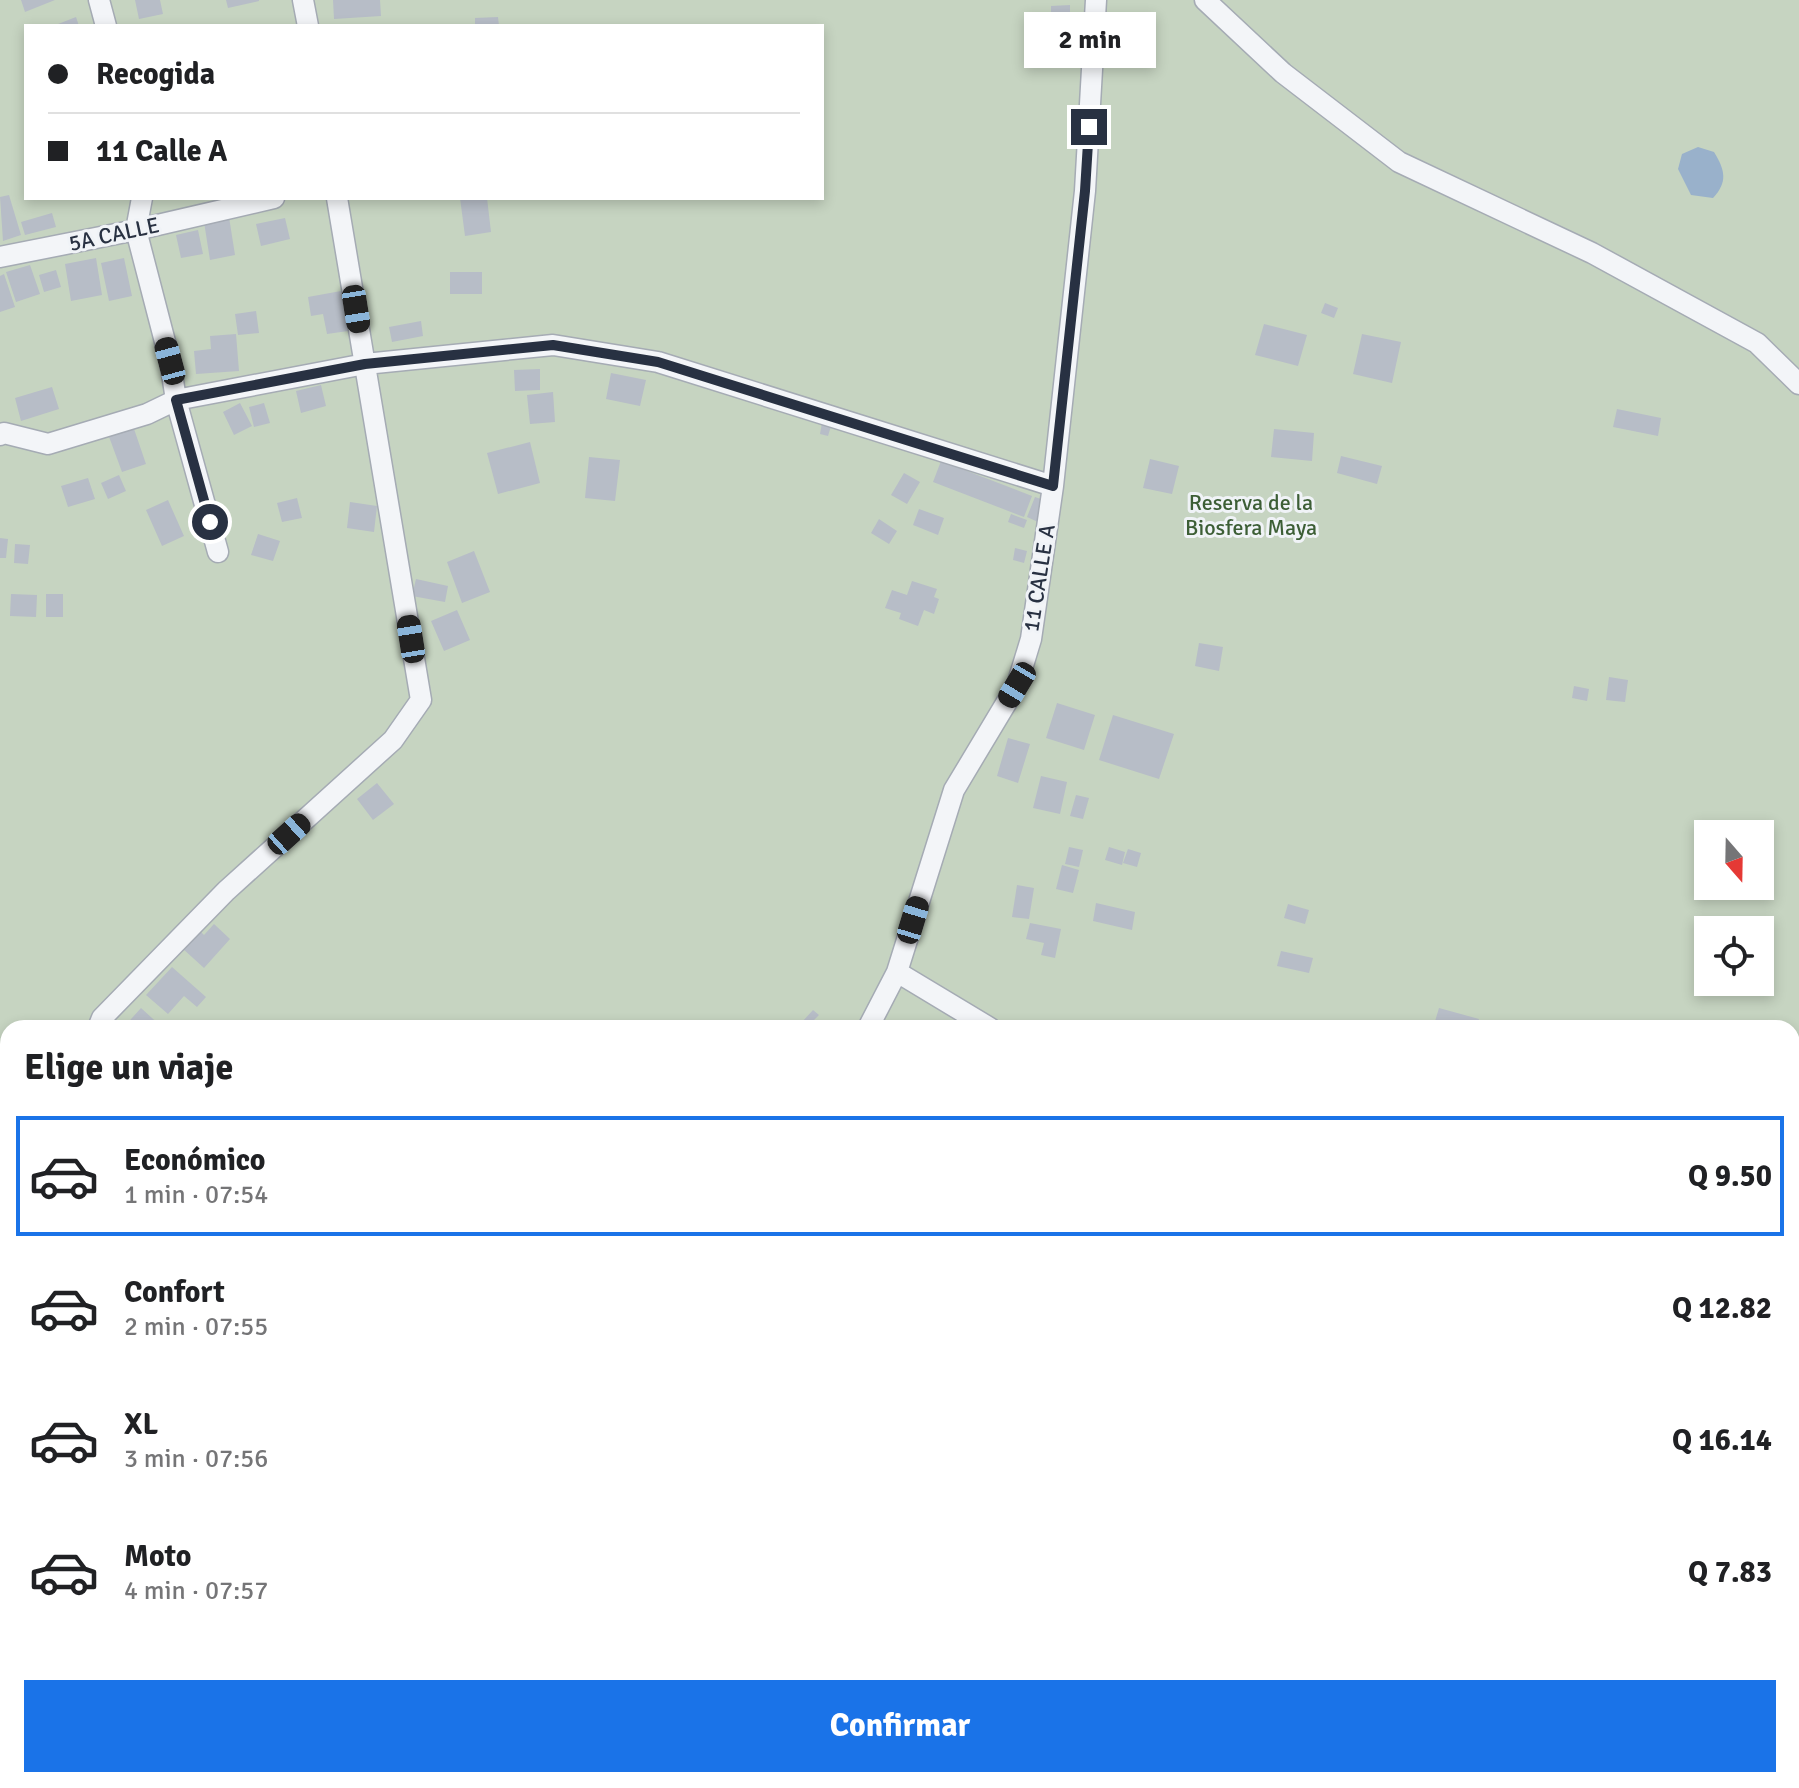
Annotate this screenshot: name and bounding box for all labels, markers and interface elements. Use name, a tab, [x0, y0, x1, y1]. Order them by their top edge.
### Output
callout: 2 min	[1023, 11, 1155, 67]
text: 2 min	[1059, 24, 1121, 56]
text: Recogida	[96, 56, 215, 93]
route end	[1071, 109, 1107, 145]
text: 11 Calle A	[96, 133, 227, 170]
street label: 5A CALLE	[66, 211, 162, 257]
car	[340, 283, 372, 335]
car	[152, 335, 188, 387]
park label: Reserva de la Biosfera Maya	[1185, 489, 1317, 541]
route start	[192, 504, 228, 540]
street label: 11 CALLE A	[1017, 522, 1061, 634]
car	[395, 613, 427, 665]
car	[994, 658, 1040, 712]
car	[263, 809, 315, 859]
north arrow	[1694, 820, 1774, 900]
map controls	[1694, 820, 1774, 996]
car	[895, 894, 931, 946]
button: locate	[1694, 916, 1774, 996]
text: Elige un viaje	[24, 1045, 233, 1090]
icon: car	[28, 1140, 100, 1212]
text: Económico	[124, 1142, 266, 1179]
text: Q 9.50	[1688, 1158, 1772, 1195]
text: 1 min · 07:54	[124, 1179, 268, 1211]
icon: car	[28, 1272, 100, 1344]
text: Confort	[124, 1274, 225, 1311]
text: Q 12.82	[1672, 1290, 1772, 1327]
text: 2 min · 07:55	[124, 1311, 268, 1343]
icon: car	[28, 1404, 100, 1476]
text: XL	[124, 1406, 158, 1443]
text: Q 16.14	[1672, 1422, 1772, 1459]
text: 3 min · 07:56	[124, 1443, 268, 1475]
icon: car	[28, 1536, 100, 1608]
text: Moto	[124, 1538, 191, 1575]
text: Q 7.83	[1688, 1554, 1772, 1591]
text: 4 min · 07:57	[124, 1575, 268, 1607]
button: Confirmar	[24, 1680, 1776, 1772]

